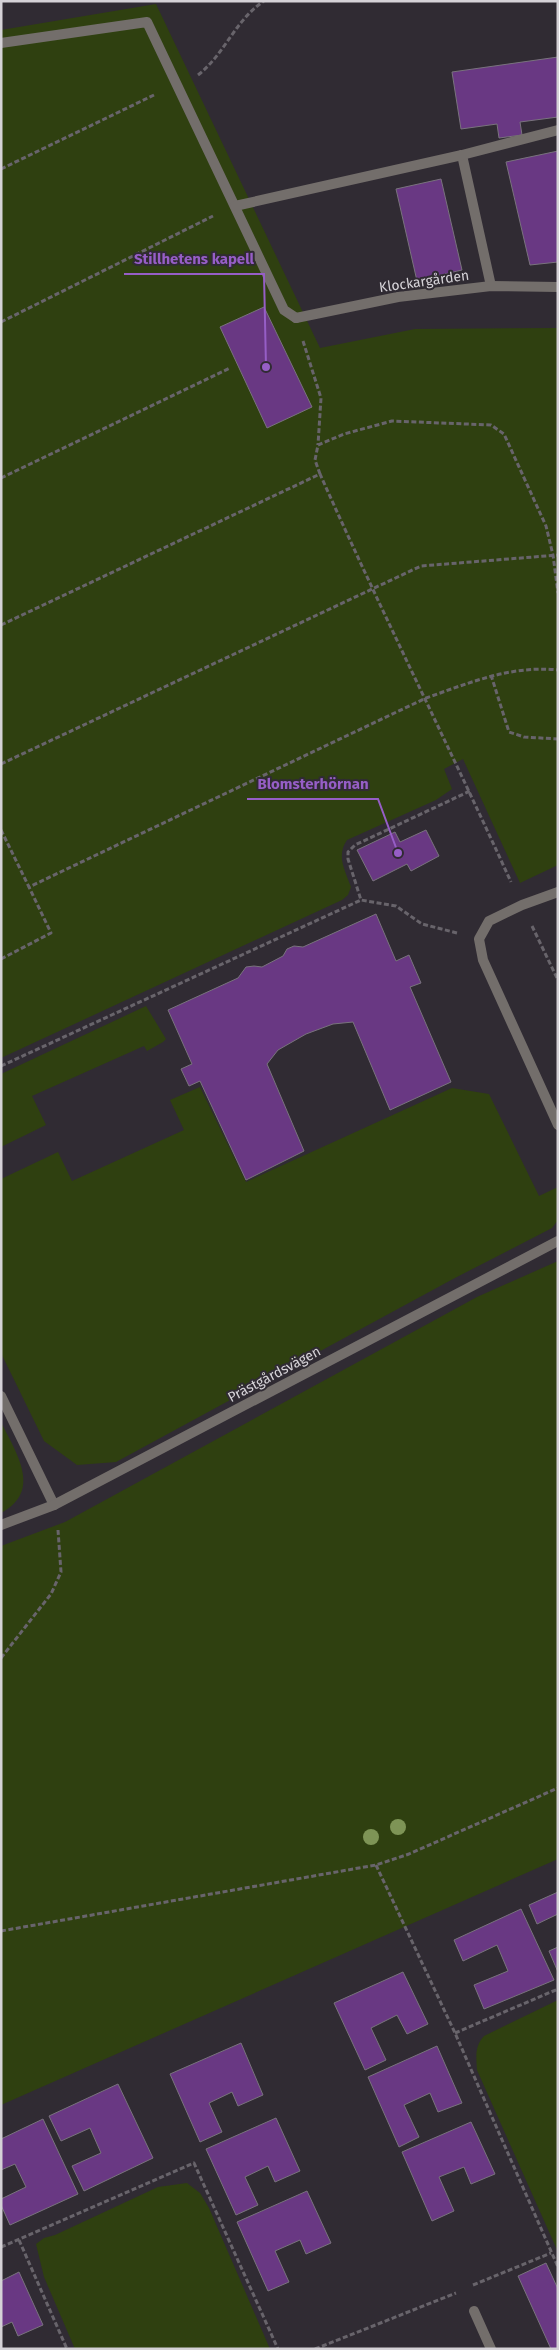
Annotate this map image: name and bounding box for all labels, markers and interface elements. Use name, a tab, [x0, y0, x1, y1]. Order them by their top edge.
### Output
callout: Stillhetens kapell	[124, 244, 264, 274]
text: Stillhetens kapell	[134, 250, 255, 268]
street label: Klockargården	[378, 267, 470, 296]
callout: Blomsterhörnan	[247, 769, 378, 799]
text: Blomsterhörnan	[257, 775, 369, 793]
street label: Prästgårdsvägen	[225, 1343, 324, 1406]

